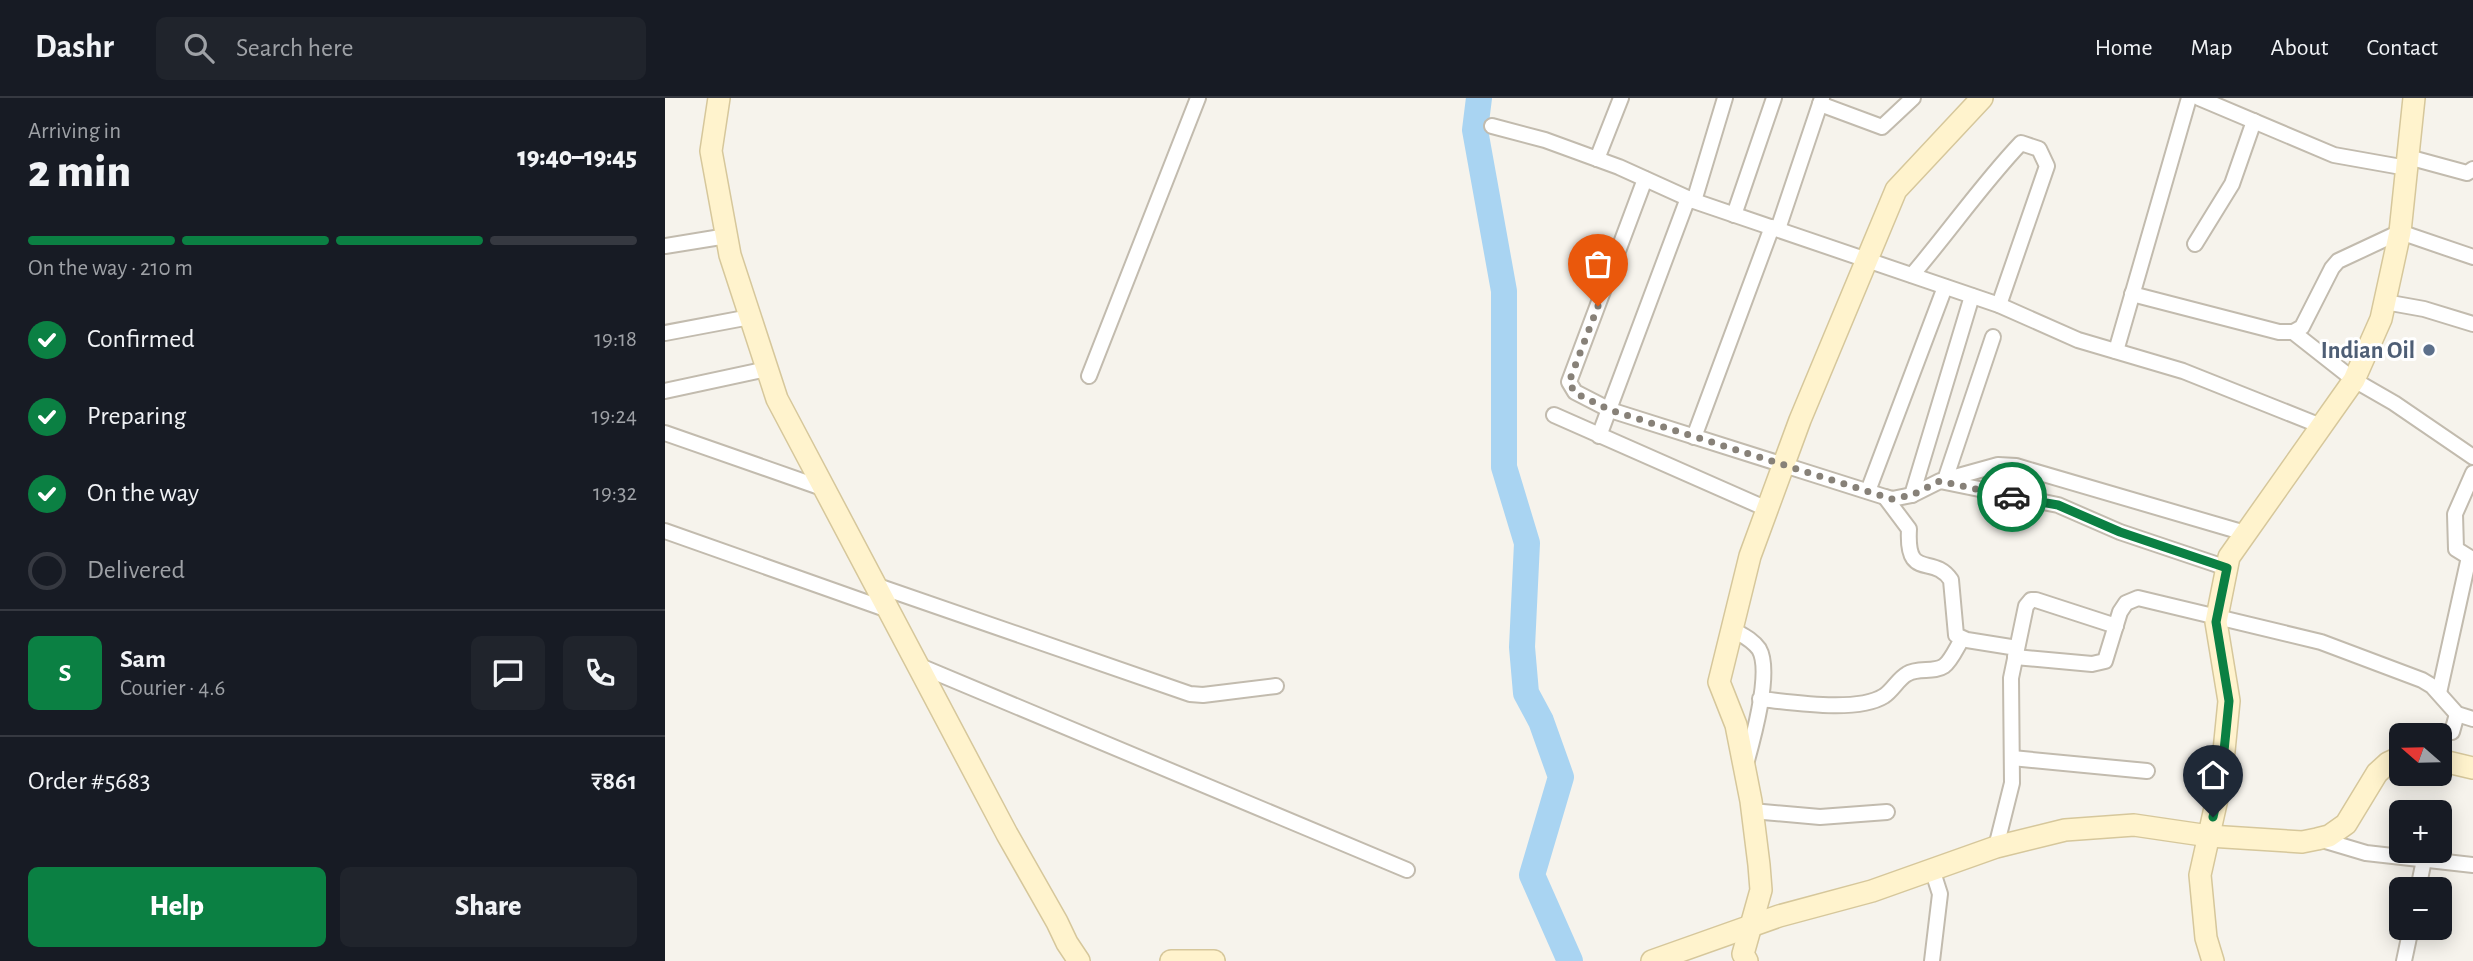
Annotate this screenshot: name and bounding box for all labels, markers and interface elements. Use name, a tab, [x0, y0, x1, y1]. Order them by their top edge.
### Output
search box	[156, 17, 646, 80]
icon: search	[180, 29, 218, 67]
text: Dashr	[35, 31, 114, 64]
text: Search here	[236, 35, 353, 61]
text: Home	[2095, 36, 2153, 60]
text: Map	[2191, 36, 2233, 60]
text: About	[2271, 36, 2328, 60]
text: Contact	[2366, 36, 2438, 60]
text: Arriving in	[28, 120, 121, 143]
text: 19:40–19:45	[517, 144, 637, 170]
text: 2 min	[28, 149, 131, 195]
pin	[1568, 234, 1628, 306]
icon: bag	[1579, 245, 1617, 283]
text: On the way · 210 m	[28, 257, 193, 280]
icon: check	[28, 321, 66, 359]
text: Confirmed	[87, 326, 195, 352]
text: 19:18	[594, 328, 637, 351]
place label: Indian Oil	[2321, 339, 2415, 363]
marker: Indian Oil	[2421, 342, 2437, 358]
icon: check	[28, 398, 66, 436]
text: Preparing	[87, 403, 186, 429]
text: 19:24	[591, 405, 637, 428]
courier	[1977, 462, 2047, 532]
icon: check	[28, 475, 66, 513]
icon: car	[1993, 478, 2031, 516]
text: On the way	[87, 480, 199, 506]
text: 19:32	[593, 482, 637, 505]
text: Delivered	[87, 557, 185, 583]
button: chat	[471, 636, 545, 710]
button: phone	[563, 636, 637, 710]
text: Sam	[120, 646, 166, 672]
text: S	[59, 660, 71, 686]
text: Courier · 4.6	[120, 677, 225, 700]
north arrow	[2389, 723, 2452, 786]
map controls	[2389, 723, 2452, 940]
pin	[2183, 745, 2243, 817]
icon: home	[2194, 756, 2232, 794]
text: Order #5683	[28, 768, 151, 794]
text: ₹861	[591, 768, 637, 794]
button: +	[2389, 800, 2452, 863]
button: Help	[28, 867, 326, 947]
button: Share	[340, 867, 637, 947]
button: −	[2389, 877, 2452, 940]

